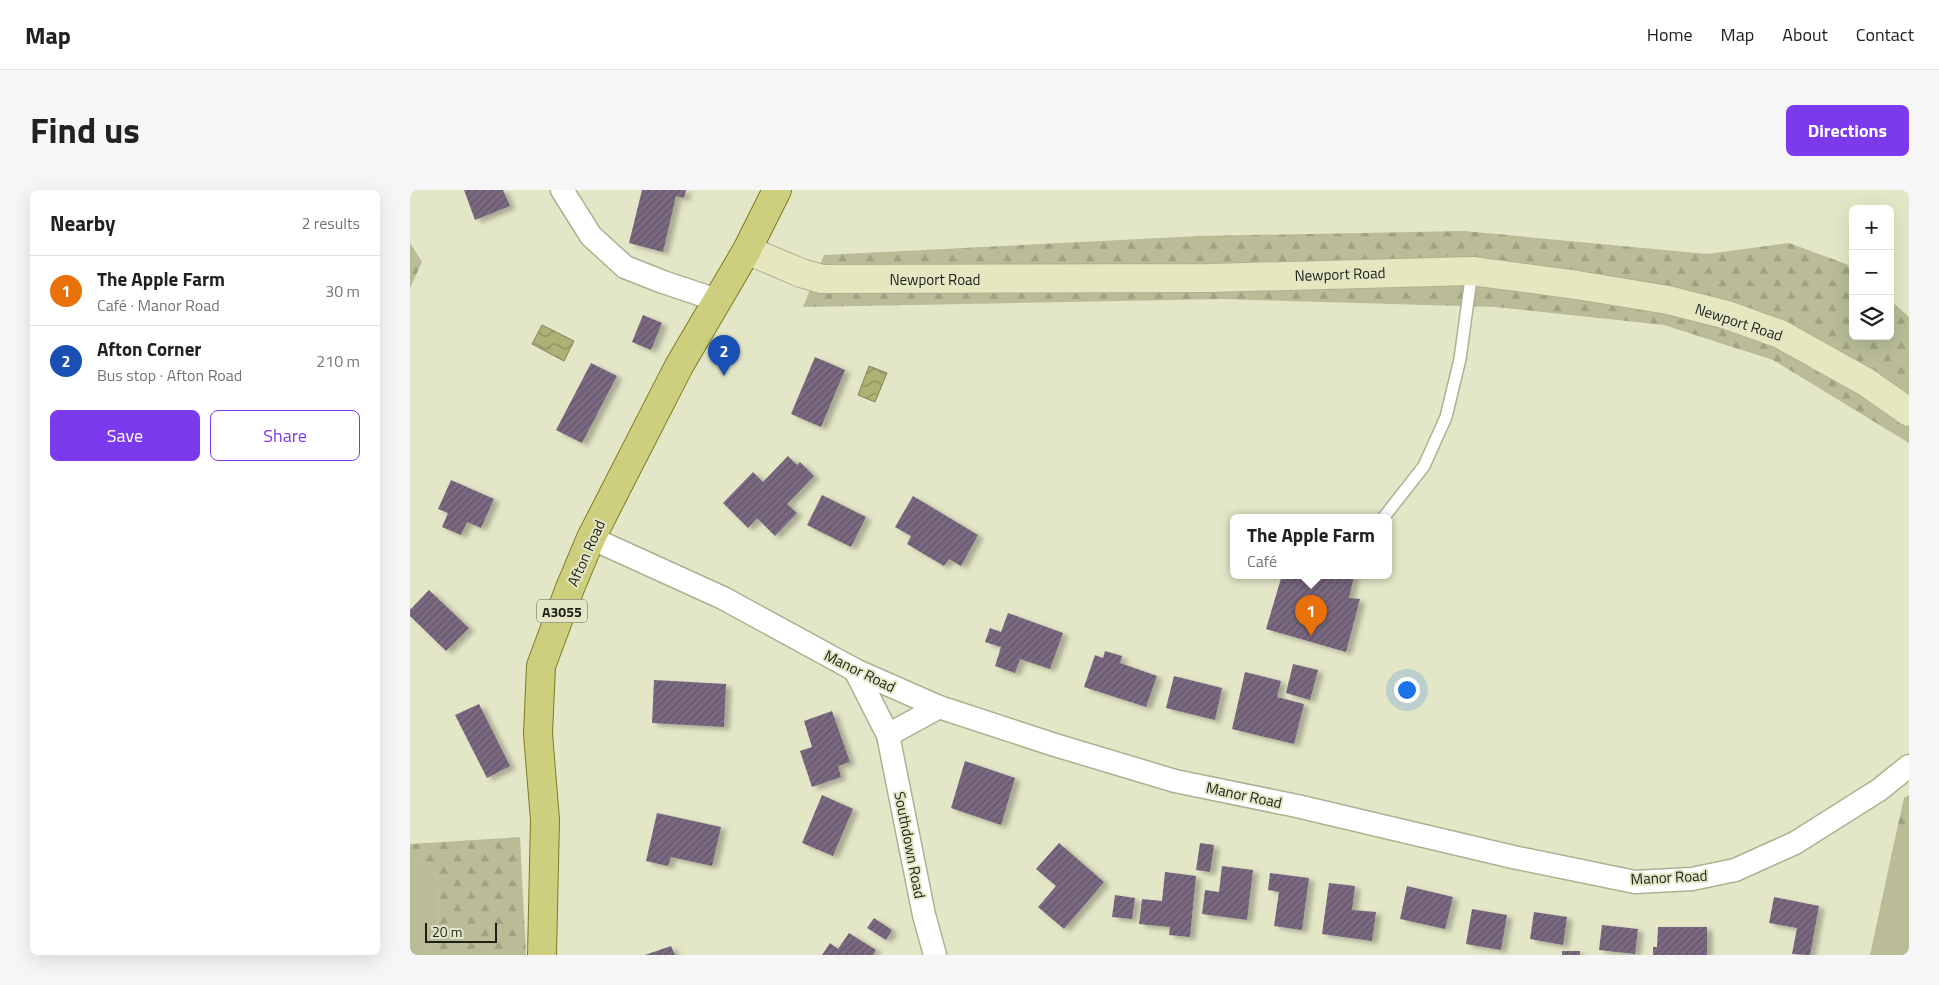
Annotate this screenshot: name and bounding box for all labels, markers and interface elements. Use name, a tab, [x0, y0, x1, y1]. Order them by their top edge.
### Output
text: Map	[25, 17, 71, 53]
text: Home	[1647, 21, 1693, 48]
text: Map	[1721, 21, 1754, 48]
text: About	[1782, 21, 1828, 48]
text: Contact	[1856, 21, 1914, 48]
text: Find us	[30, 103, 140, 157]
button: Directions	[1786, 105, 1909, 156]
map controls	[1849, 205, 1894, 340]
button: +	[1849, 205, 1894, 250]
text: Nearby	[50, 207, 115, 239]
text: 2 results	[301, 211, 360, 235]
button: −	[1849, 250, 1894, 295]
street label: Newport Road	[1294, 261, 1386, 287]
text: The Apple Farm	[97, 264, 225, 293]
street label: Newport Road	[889, 268, 981, 291]
text: 1	[62, 279, 70, 303]
text: 30 m	[325, 279, 360, 303]
text: Café · Manor Road	[97, 293, 220, 317]
button: layers	[1849, 295, 1894, 340]
street label: Newport Road	[1692, 297, 1786, 347]
text: Afton Corner	[97, 334, 201, 363]
pin: 2	[708, 335, 740, 376]
text: 2	[62, 349, 70, 373]
text: 210 m	[316, 349, 360, 373]
text: Bus stop · Afton Road	[97, 363, 242, 387]
button: Save	[50, 410, 200, 461]
button: Share	[210, 410, 360, 461]
popup	[1230, 514, 1392, 579]
street label: Afton Road	[561, 516, 611, 590]
text: The Apple Farm	[1247, 520, 1375, 549]
text: Café	[1247, 549, 1277, 573]
pin: 1	[1295, 595, 1327, 636]
road number: A3055	[537, 600, 587, 622]
street label: Manor Road	[820, 644, 900, 698]
your location	[1394, 677, 1420, 703]
street label: Manor Road	[1204, 776, 1284, 814]
street label: Southdown Road	[888, 790, 932, 900]
street label: Manor Road	[1630, 863, 1708, 891]
scale bar	[425, 920, 498, 943]
text: 20 m	[432, 921, 462, 942]

